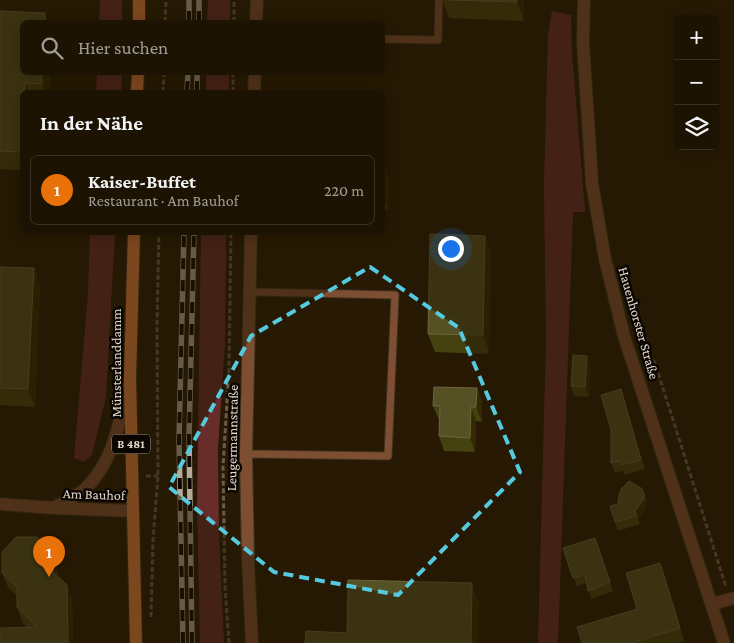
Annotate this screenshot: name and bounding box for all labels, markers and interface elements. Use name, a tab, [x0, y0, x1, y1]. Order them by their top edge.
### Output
map controls	[674, 15, 719, 150]
button: +	[674, 15, 719, 60]
search box	[20, 20, 385, 75]
icon: search	[38, 34, 66, 62]
text: Hier suchen	[78, 37, 168, 58]
button: −	[674, 60, 719, 105]
button: layers	[674, 105, 719, 150]
text: In der Nähe	[40, 111, 143, 135]
text: Kaiser-Buffet	[88, 171, 196, 192]
text: 1	[54, 182, 60, 199]
text: 220 m	[324, 182, 364, 199]
text: Restaurant · Am Bauhof	[88, 192, 238, 209]
your location	[438, 236, 464, 262]
street label: Hauenhorster Straße	[615, 265, 663, 381]
street label: Münsterlanddamm	[108, 308, 124, 418]
street label: Leugermannstraße	[223, 385, 241, 491]
road number: B 481	[112, 434, 150, 454]
street label: Am Bauhof	[63, 485, 126, 503]
pin: 1	[33, 536, 65, 577]

